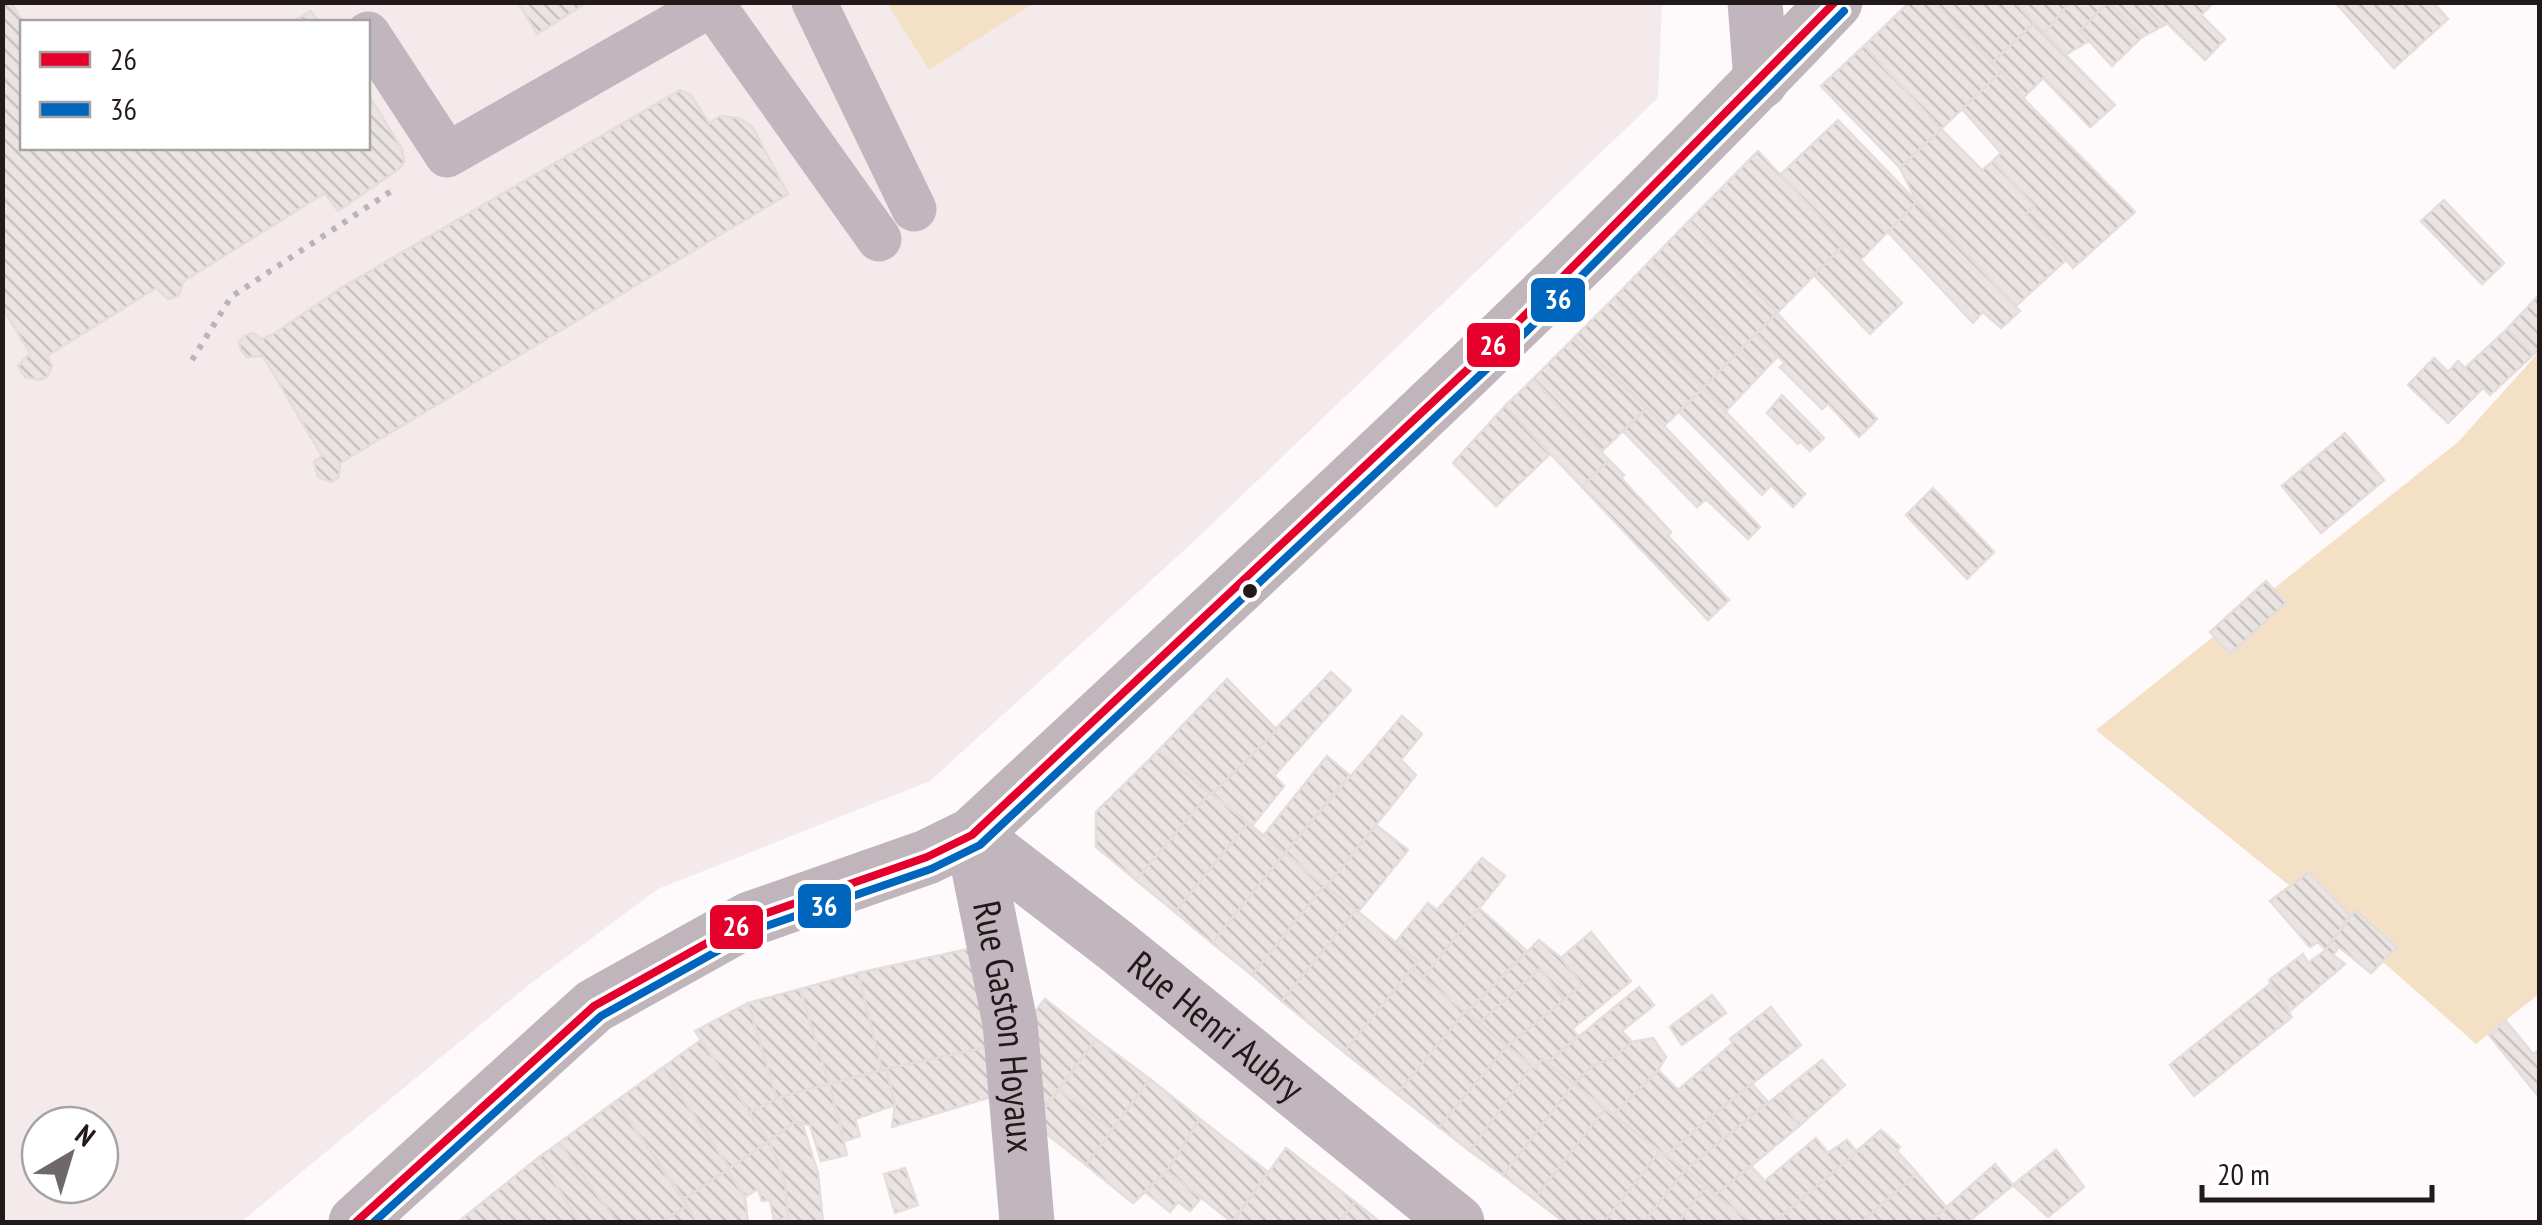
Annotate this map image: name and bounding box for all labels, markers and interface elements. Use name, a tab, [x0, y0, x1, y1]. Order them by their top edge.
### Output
legend	[20, 20, 370, 150]
text: 26	[110, 39, 137, 78]
text: 36	[110, 89, 137, 128]
line badge: 36	[1529, 276, 1587, 324]
text: 36	[1545, 280, 1571, 317]
line badge: 26	[1465, 321, 1522, 369]
text: 26	[1480, 326, 1506, 363]
unlabelled marker	[1240, 581, 1260, 601]
line badge: 36	[796, 882, 853, 930]
text: 36	[811, 887, 837, 924]
street label: Rue Gaston Hoyaux	[963, 896, 1047, 1155]
line badge: 26	[708, 903, 765, 951]
text: 26	[723, 907, 749, 944]
street label: Rue Henri Aubry	[1119, 939, 1315, 1112]
north arrow	[20, 1105, 120, 1205]
text: N	[68, 1116, 103, 1154]
scale bar	[2202, 1140, 2432, 1202]
text: 20 m	[2217, 1154, 2270, 1193]

